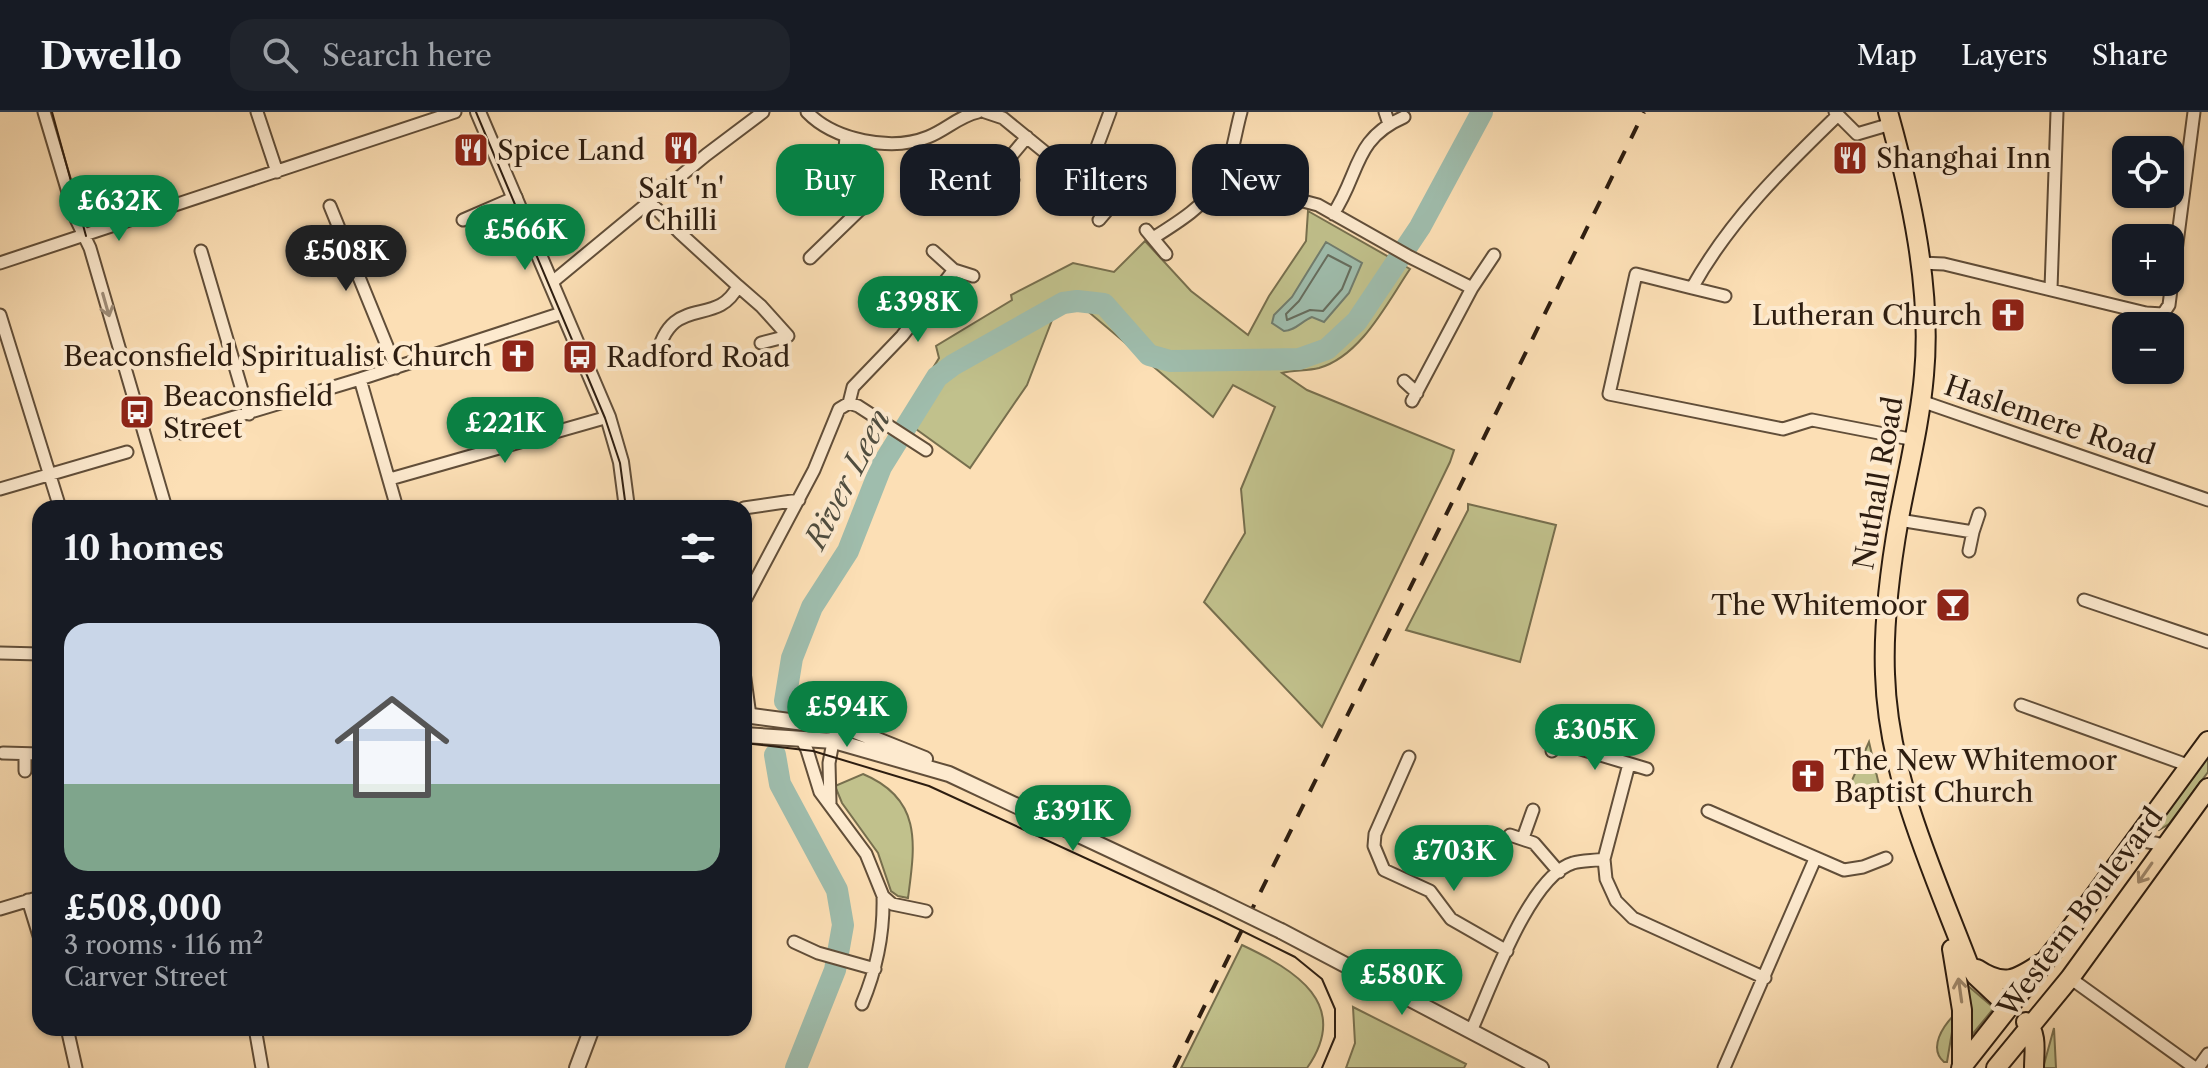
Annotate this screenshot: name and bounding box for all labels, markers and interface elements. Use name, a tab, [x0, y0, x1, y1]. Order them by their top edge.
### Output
search box	[230, 19, 790, 91]
text: Dwello	[40, 32, 182, 79]
icon: search	[258, 33, 302, 77]
text: Search here	[322, 37, 492, 74]
text: Map	[1857, 38, 1917, 72]
text: Layers	[1961, 38, 2048, 72]
text: Share	[2092, 38, 2168, 72]
restaurant icon: Salt 'n' Chilli	[662, 129, 700, 167]
restaurant icon: Spice Land	[452, 131, 490, 169]
place label: Spice Land	[497, 133, 645, 167]
map controls	[2112, 136, 2184, 384]
button: locate	[2112, 136, 2184, 208]
restaurant icon: Shanghai Inn	[1831, 139, 1869, 177]
place label: Shanghai Inn	[1876, 141, 2051, 175]
chip: Buy	[776, 144, 884, 216]
chip: Rent	[900, 144, 1020, 216]
chip: Filters	[1036, 144, 1176, 216]
chip: New	[1192, 144, 1309, 216]
place label: Salt 'n' Chilli	[638, 171, 724, 237]
pin: £632K	[63, 175, 175, 243]
text: £632K	[77, 185, 161, 217]
pin: £566K	[469, 204, 581, 272]
text: £566K	[483, 214, 567, 246]
button: +	[2112, 224, 2184, 296]
pin: £508K	[290, 225, 402, 293]
text: £508K	[303, 235, 389, 267]
pin: £398K	[862, 276, 974, 344]
text: £398K	[876, 286, 960, 318]
one-way arrow	[99, 292, 114, 318]
church icon: Lutheran Church	[1989, 296, 2027, 334]
place label: Lutheran Church	[1752, 298, 1982, 332]
button: −	[2112, 312, 2184, 384]
church icon: Beaconsfield Spiritualist Church	[499, 337, 537, 375]
bus stop icon: Radford Road	[561, 338, 599, 376]
place label: Beaconsfield Spiritualist Church	[63, 339, 492, 373]
place label: Radford Road	[606, 340, 790, 374]
street label: Haslemere Road	[1940, 368, 2160, 472]
place label: Beaconsfield Street	[163, 379, 333, 445]
bus stop icon: Beaconsfield Street	[118, 393, 156, 431]
street label: Nuthall Road	[1846, 394, 1910, 572]
pin: £221K	[449, 397, 561, 465]
water label: River Leen	[796, 403, 898, 556]
text: £221K	[465, 407, 545, 439]
icon: filters	[676, 526, 720, 570]
text: 10 homes	[64, 527, 224, 569]
bar icon: The Whitemoor	[1934, 586, 1972, 624]
place label: The Whitemoor	[1711, 588, 1927, 622]
icon: home	[320, 675, 464, 819]
pin: £594K	[791, 681, 903, 749]
text: £594K	[805, 691, 889, 723]
pin: £305K	[1539, 704, 1651, 772]
text: £305K	[1553, 714, 1637, 746]
place label: The New Whitemoor Baptist Church	[1834, 743, 2117, 809]
church icon: The New Whitemoor Baptist Church	[1789, 757, 1827, 795]
pin: £391K	[1017, 785, 1129, 853]
text: £391K	[1033, 795, 1113, 827]
street label: Western Boulevard	[1990, 801, 2170, 1024]
pin: £703K	[1398, 825, 1510, 893]
text: £703K	[1412, 835, 1496, 867]
one-way arrow	[2137, 862, 2154, 884]
text: £508,000	[64, 887, 222, 929]
text: 3 rooms · 116 m²	[64, 929, 263, 961]
pin: £580K	[1346, 949, 1458, 1017]
text: £580K	[1359, 959, 1445, 991]
text: Carver Street	[64, 961, 228, 993]
one-way arrow	[1952, 977, 1967, 1004]

